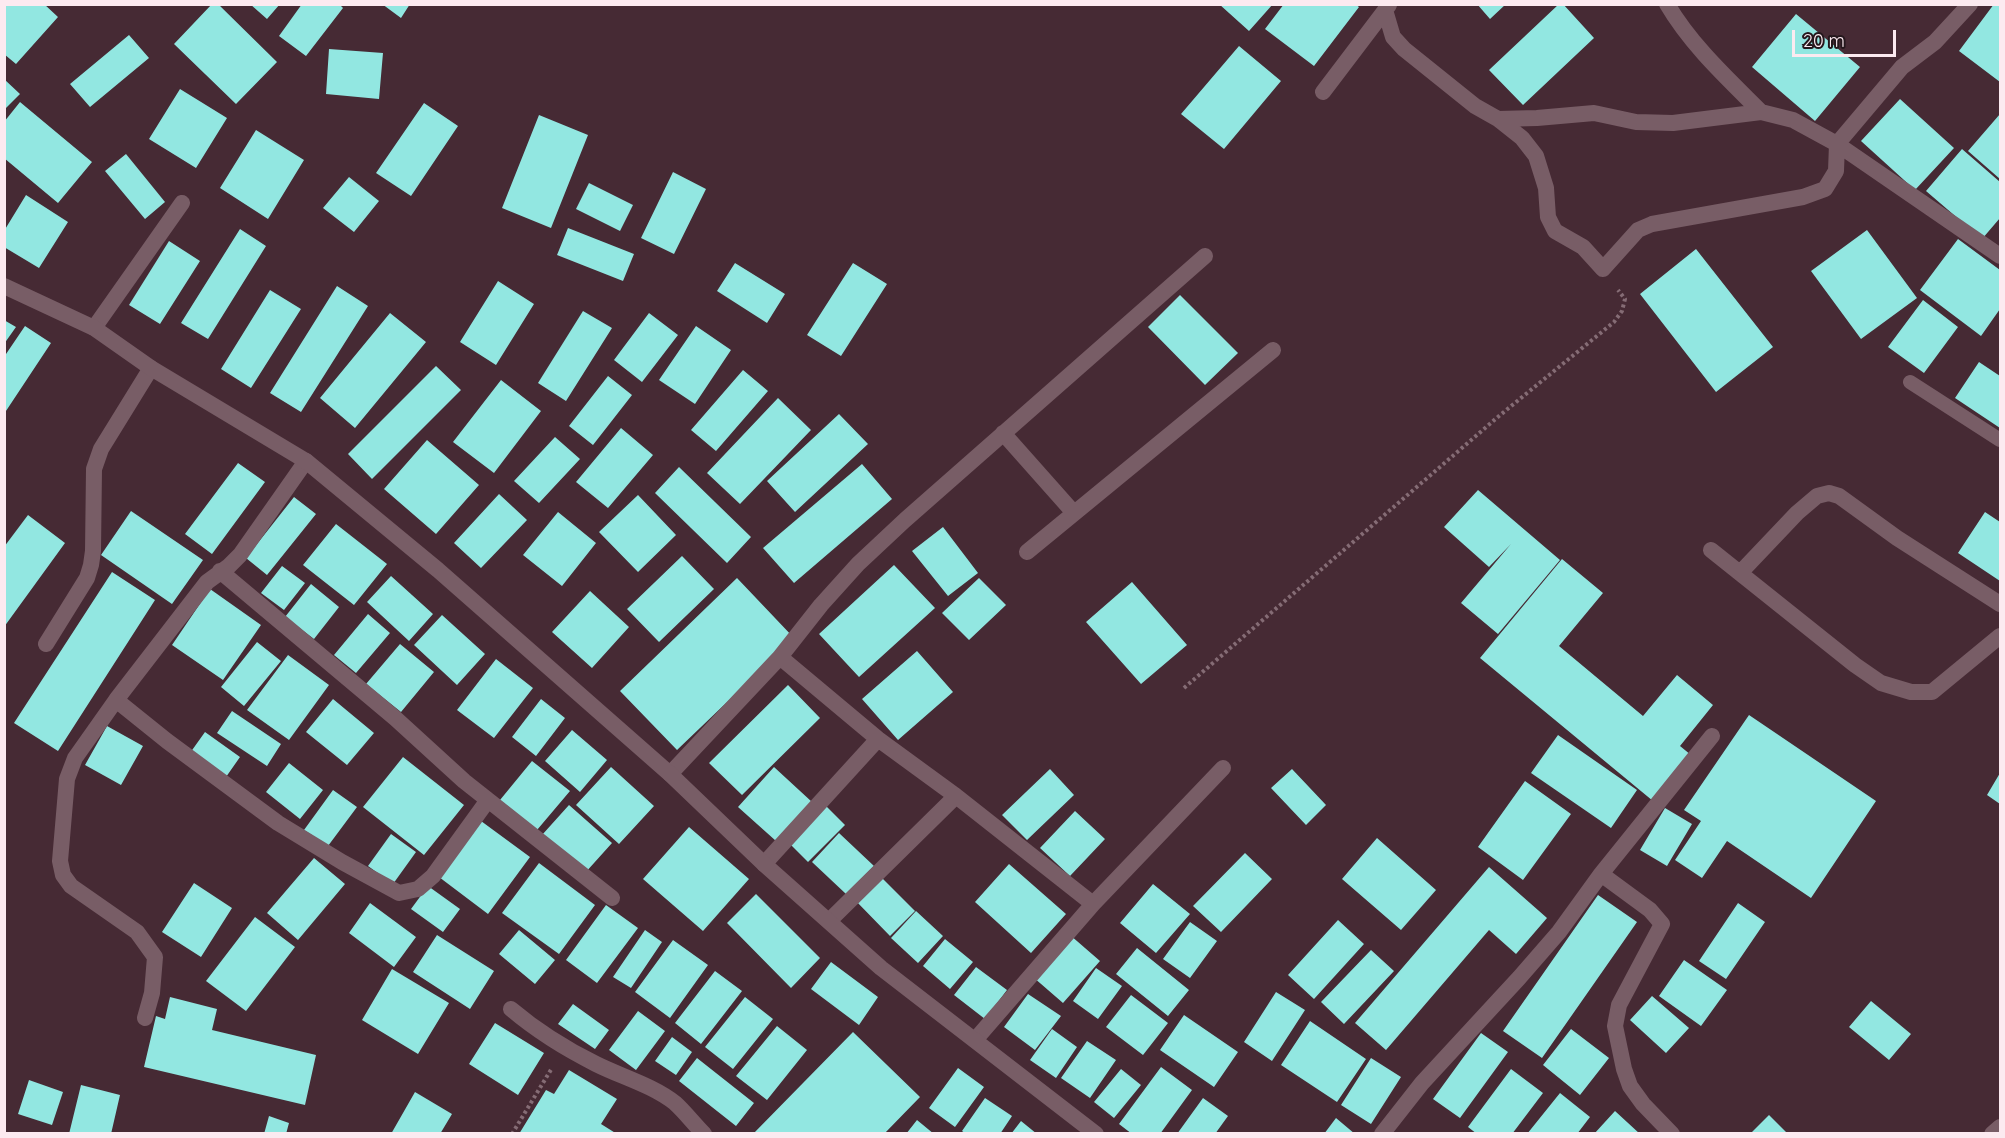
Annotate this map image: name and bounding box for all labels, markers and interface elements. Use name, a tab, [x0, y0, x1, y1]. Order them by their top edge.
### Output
scale bar	[1795, 18, 1898, 56]
text: 20 m	[1803, 29, 1845, 52]

